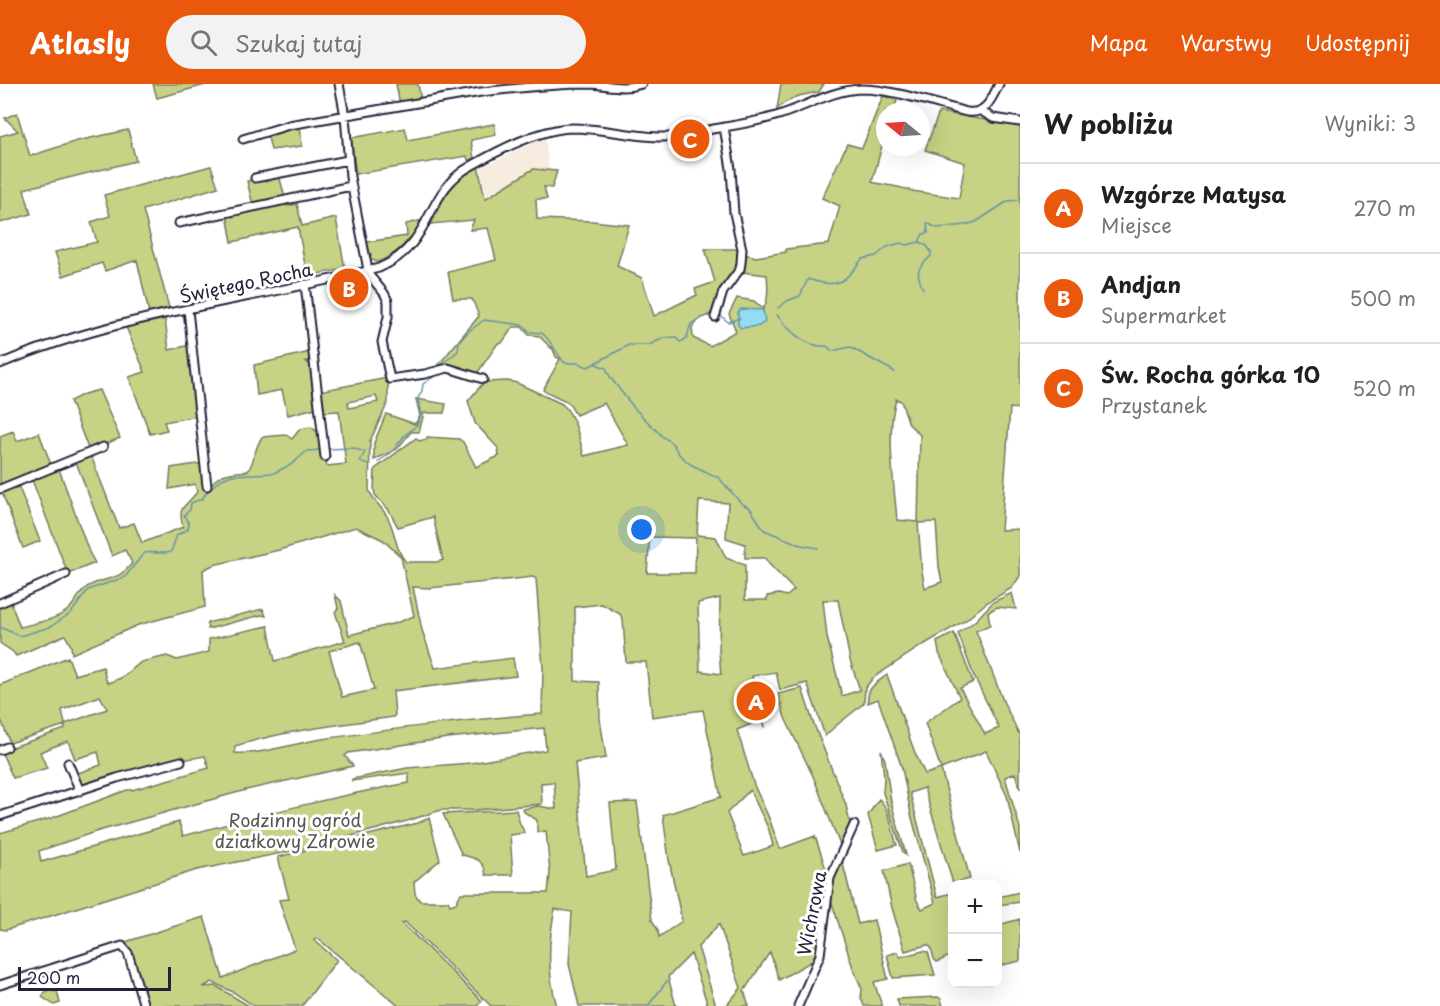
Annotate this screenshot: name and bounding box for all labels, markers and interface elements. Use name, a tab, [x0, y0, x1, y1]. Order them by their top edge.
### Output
search box	[166, 15, 586, 69]
text: Atlasly	[30, 21, 130, 64]
icon: search	[187, 26, 220, 59]
text: Szukaj tutaj	[235, 26, 362, 59]
text: Mapa	[1090, 26, 1148, 58]
text: Warstwy	[1181, 26, 1272, 58]
text: Udostępnij	[1305, 26, 1410, 58]
north arrow	[876, 102, 930, 156]
text: W pobliżu	[1044, 104, 1173, 143]
text: Wyniki: 3	[1324, 108, 1416, 138]
pin: C	[670, 116, 710, 162]
text: Wzgórze Matysa	[1101, 177, 1286, 210]
text: A	[1056, 193, 1071, 223]
text: 270 m	[1353, 193, 1416, 223]
text: Miejsce	[1101, 210, 1172, 240]
street label: Świętego Rocha	[177, 255, 316, 309]
pin: B	[330, 266, 368, 310]
text: Andjan	[1101, 267, 1181, 300]
text: B	[1057, 283, 1070, 313]
text: 500 m	[1349, 283, 1416, 313]
text: Supermarket	[1101, 300, 1227, 330]
text: Św. Rocha górka 10	[1101, 357, 1320, 390]
text: C	[1056, 373, 1071, 403]
text: 520 m	[1352, 373, 1416, 403]
text: Przystanek	[1101, 390, 1207, 420]
your location	[627, 515, 656, 544]
pin: A	[736, 678, 776, 724]
park label: Rodzinny ogród działkowy Zdrowie	[215, 806, 375, 854]
street label: Wichrowa	[790, 868, 833, 958]
map controls	[948, 880, 1002, 988]
button: +	[948, 880, 1002, 934]
button: −	[948, 934, 1002, 988]
scale bar	[18, 964, 171, 992]
text: 200 m	[27, 965, 80, 989]

